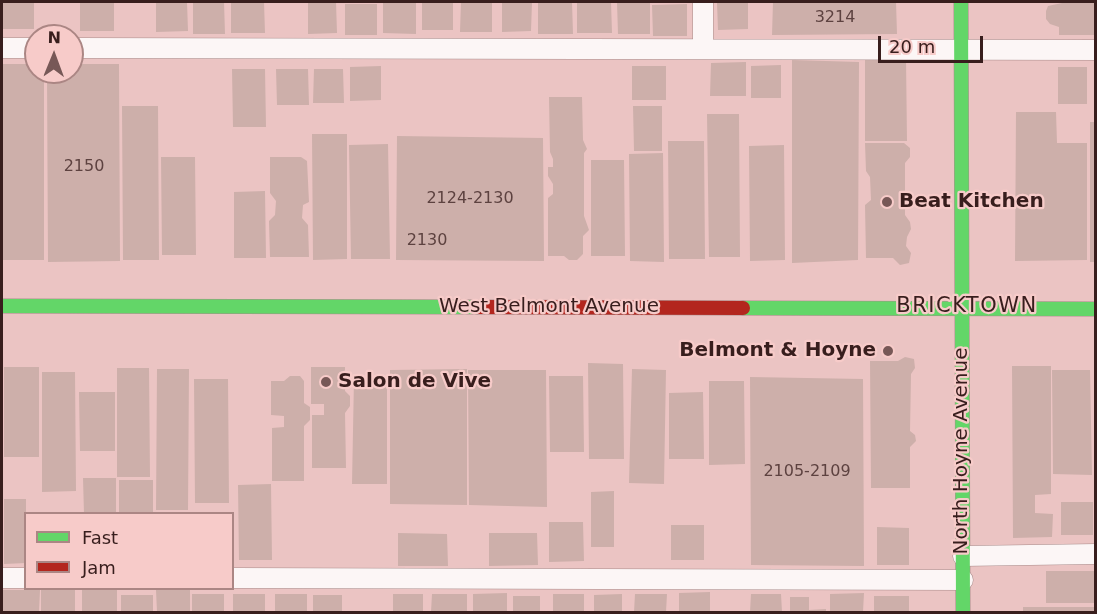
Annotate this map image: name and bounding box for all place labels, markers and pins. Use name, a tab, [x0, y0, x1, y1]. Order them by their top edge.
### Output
place label: Beat Kitchen	[899, 190, 1044, 214]
marker: Beat Kitchen	[880, 195, 894, 209]
place label: Belmont & Hoyne	[679, 339, 876, 363]
marker: Belmont & Hoyne	[881, 344, 895, 358]
place label: Salon de Vive	[338, 370, 491, 394]
marker: Salon de Vive	[319, 375, 333, 389]

